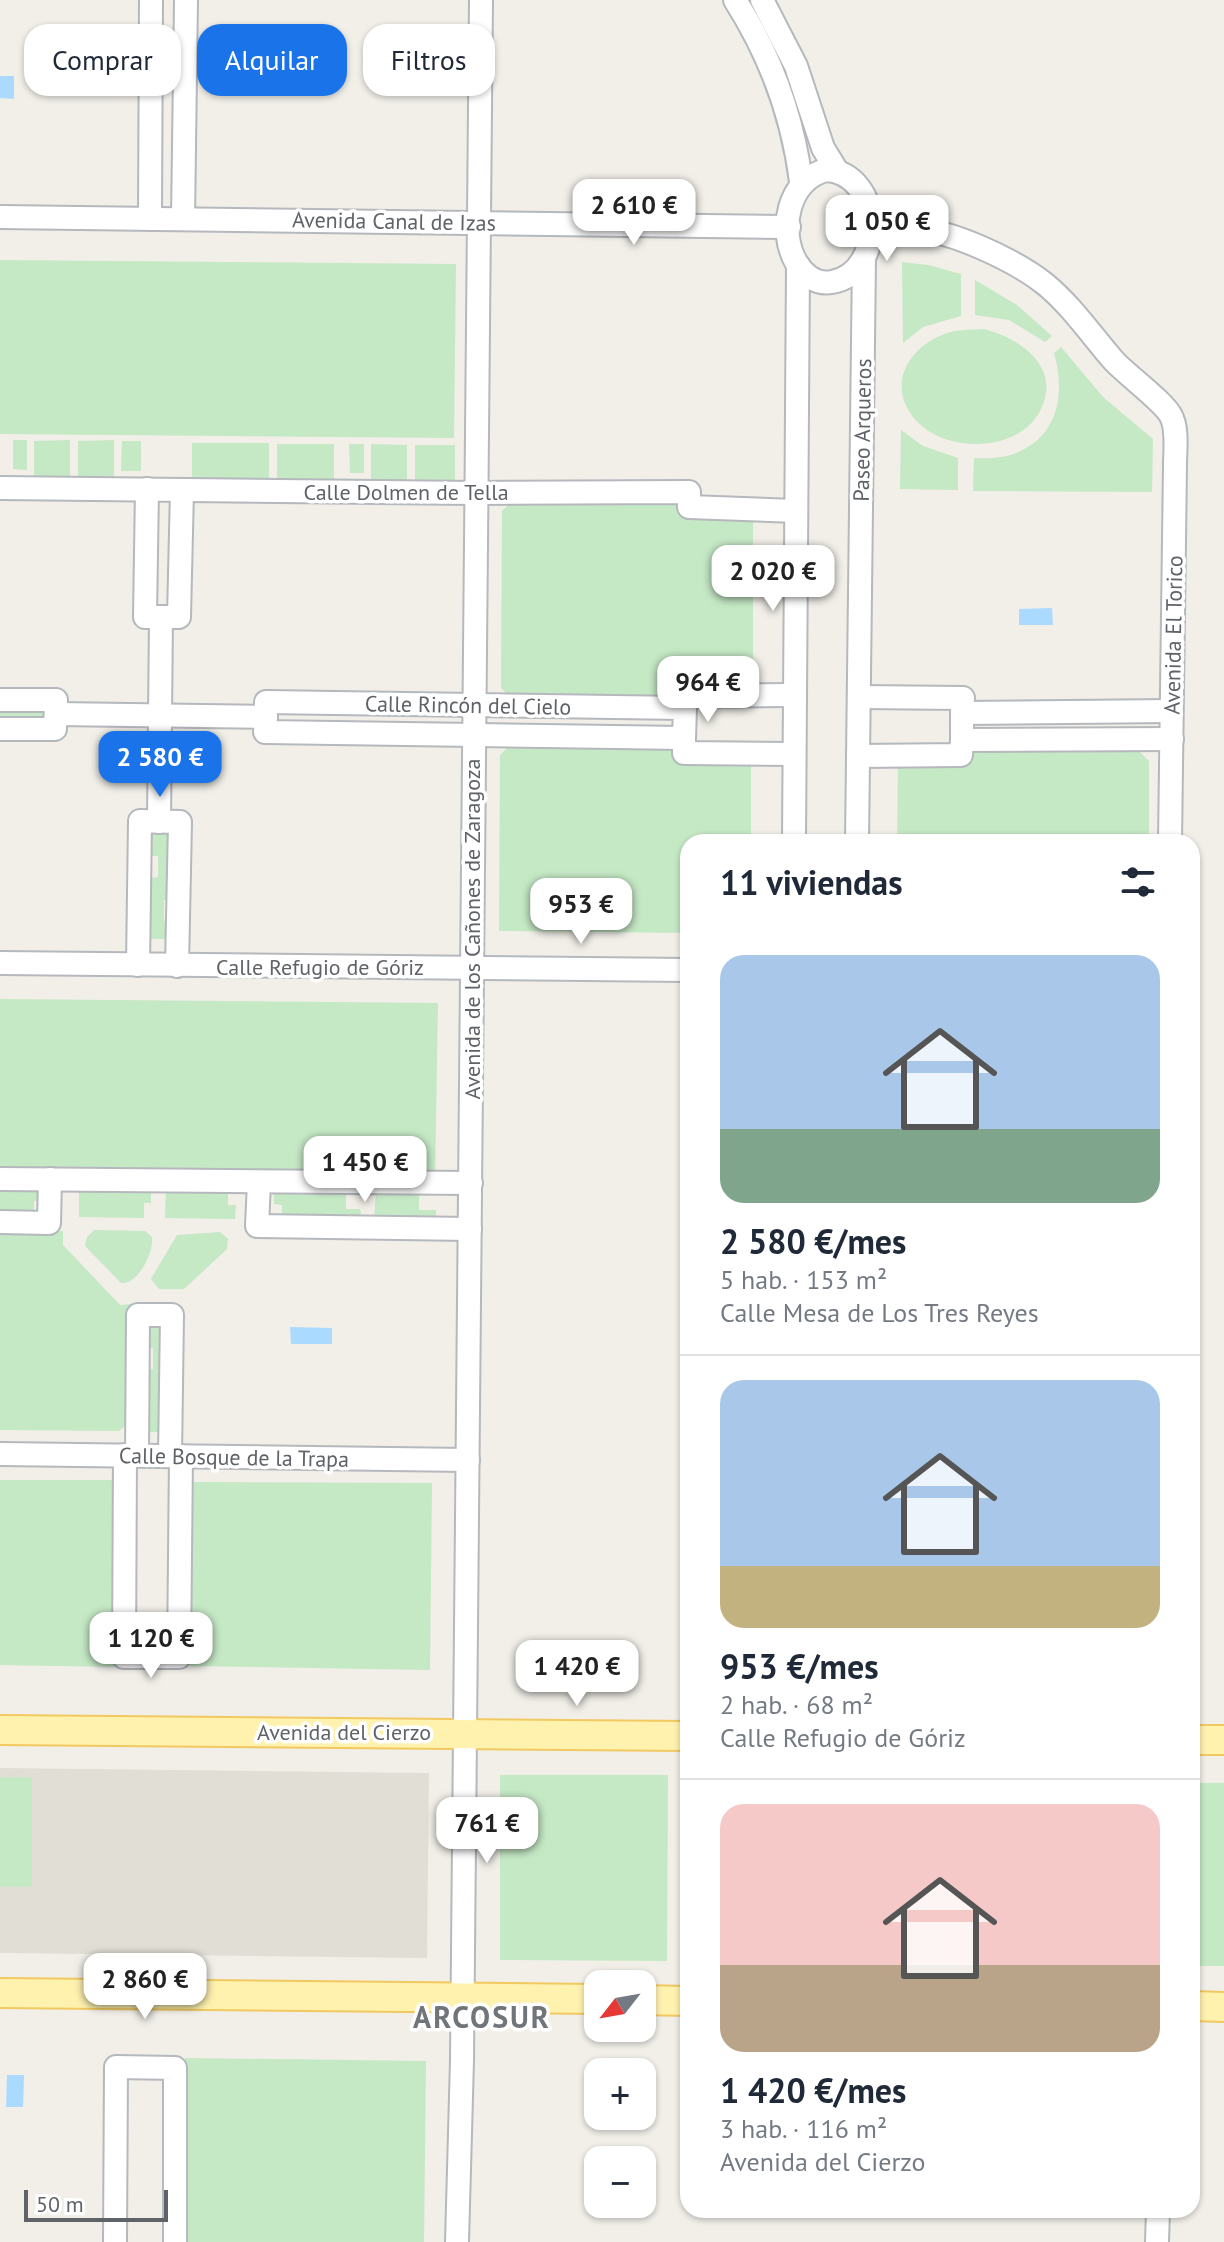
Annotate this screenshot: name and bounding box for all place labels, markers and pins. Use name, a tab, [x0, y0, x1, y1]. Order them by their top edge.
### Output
pin: 2 610 €	[560, 179, 708, 247]
pin: 1 050 €	[813, 195, 961, 263]
pin: 2 020 €	[699, 545, 847, 613]
pin: 964 €	[652, 656, 764, 724]
pin: 2 580 €	[86, 731, 234, 799]
pin: 953 €	[525, 878, 637, 946]
pin: 1 450 €	[291, 1136, 439, 1204]
pin: 1 120 €	[77, 1612, 225, 1680]
pin: 1 420 €	[503, 1640, 651, 1708]
pin: 761 €	[431, 1797, 543, 1865]
pin: 2 860 €	[71, 1953, 219, 2021]

